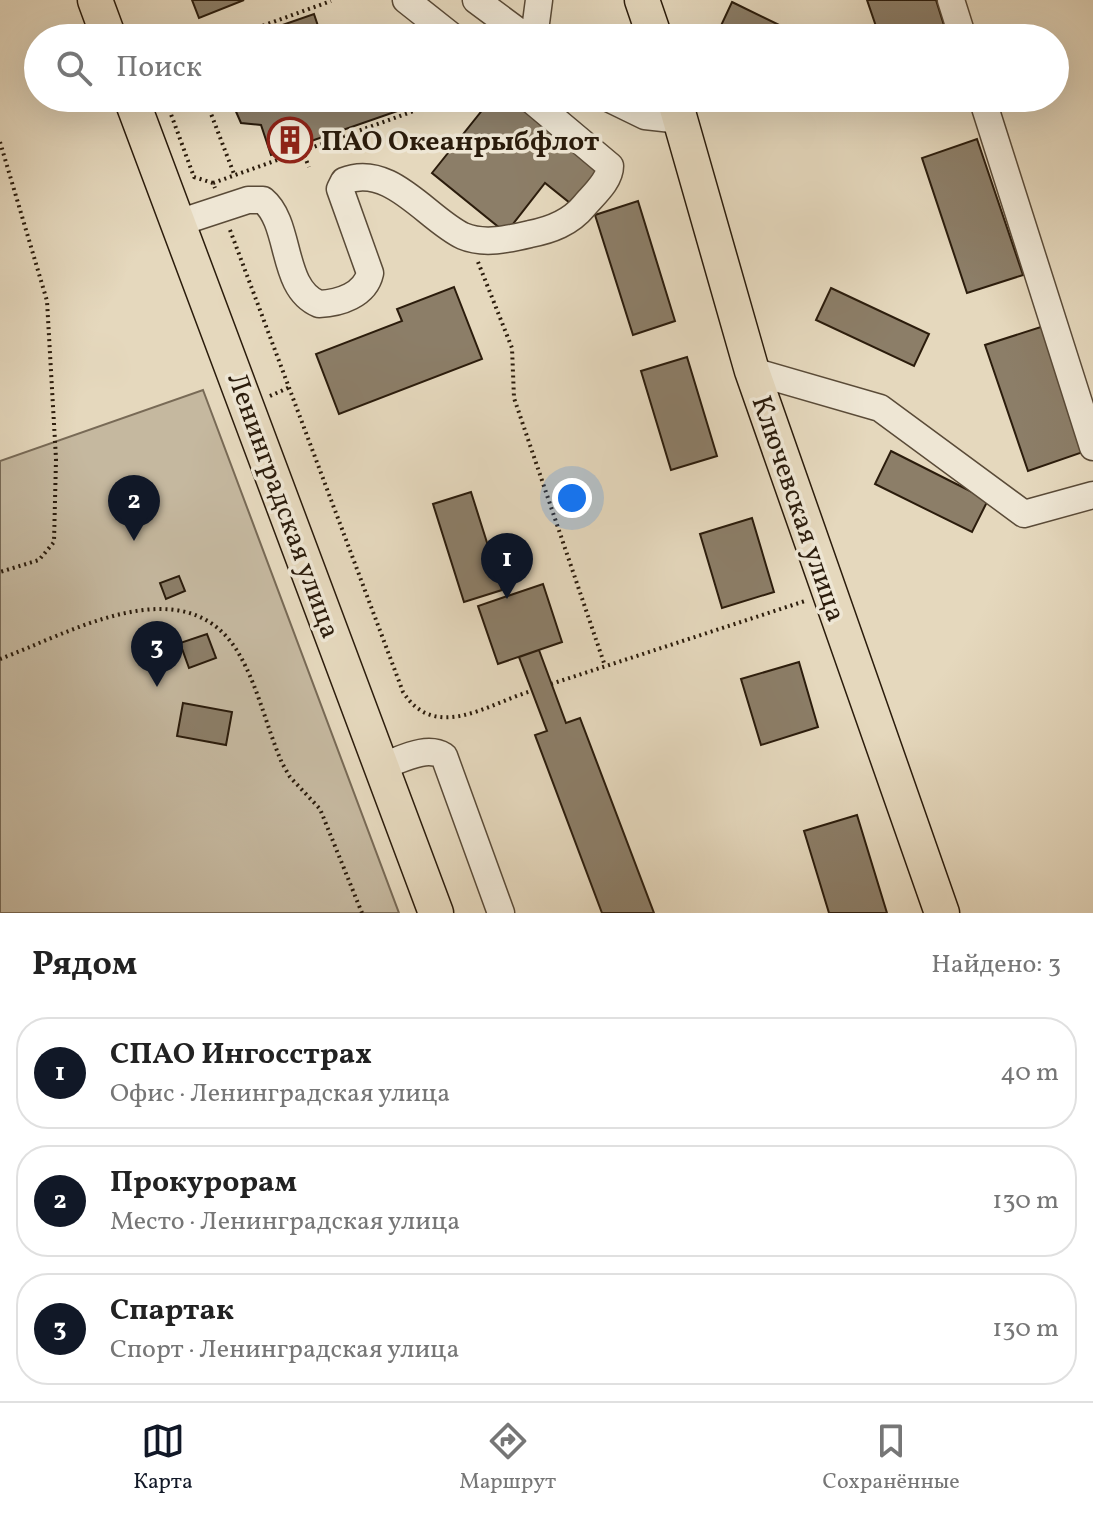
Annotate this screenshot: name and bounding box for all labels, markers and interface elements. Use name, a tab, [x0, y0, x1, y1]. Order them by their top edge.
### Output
search box	[24, 24, 1069, 112]
icon: search	[52, 46, 96, 90]
text: Поиск	[116, 47, 202, 89]
building icon: ПАО Океанрыбфлот	[266, 116, 314, 164]
place label: ПАО Океанрыбфлот	[321, 123, 600, 162]
street label: Ленинградская улица	[216, 368, 349, 644]
street label: Ключевская улица	[741, 391, 855, 627]
pin: 2	[108, 475, 160, 541]
your location	[552, 478, 592, 518]
pin: 1	[481, 533, 533, 599]
pin: 3	[131, 621, 183, 687]
text: Рядом	[32, 942, 137, 989]
text: Найдено: 3	[931, 947, 1061, 983]
text: СПАО Ингосстрах	[110, 1034, 372, 1076]
text: 1	[55, 1055, 65, 1091]
text: 40 m	[1000, 1055, 1059, 1091]
text: Офис · Ленинградская улица	[110, 1076, 450, 1112]
text: Прокурорам	[110, 1162, 297, 1204]
text: 2	[53, 1183, 67, 1219]
text: 130 m	[992, 1183, 1059, 1219]
text: Место · Ленинградская улица	[110, 1204, 460, 1240]
text: Спартак	[110, 1290, 234, 1332]
text: 3	[53, 1311, 67, 1347]
text: 130 m	[992, 1311, 1059, 1347]
text: Спорт · Ленинградская улица	[110, 1332, 459, 1368]
tab: Карта	[133, 1419, 193, 1498]
tab: Маршрут	[459, 1419, 556, 1498]
tab: Сохранённые	[823, 1419, 960, 1498]

